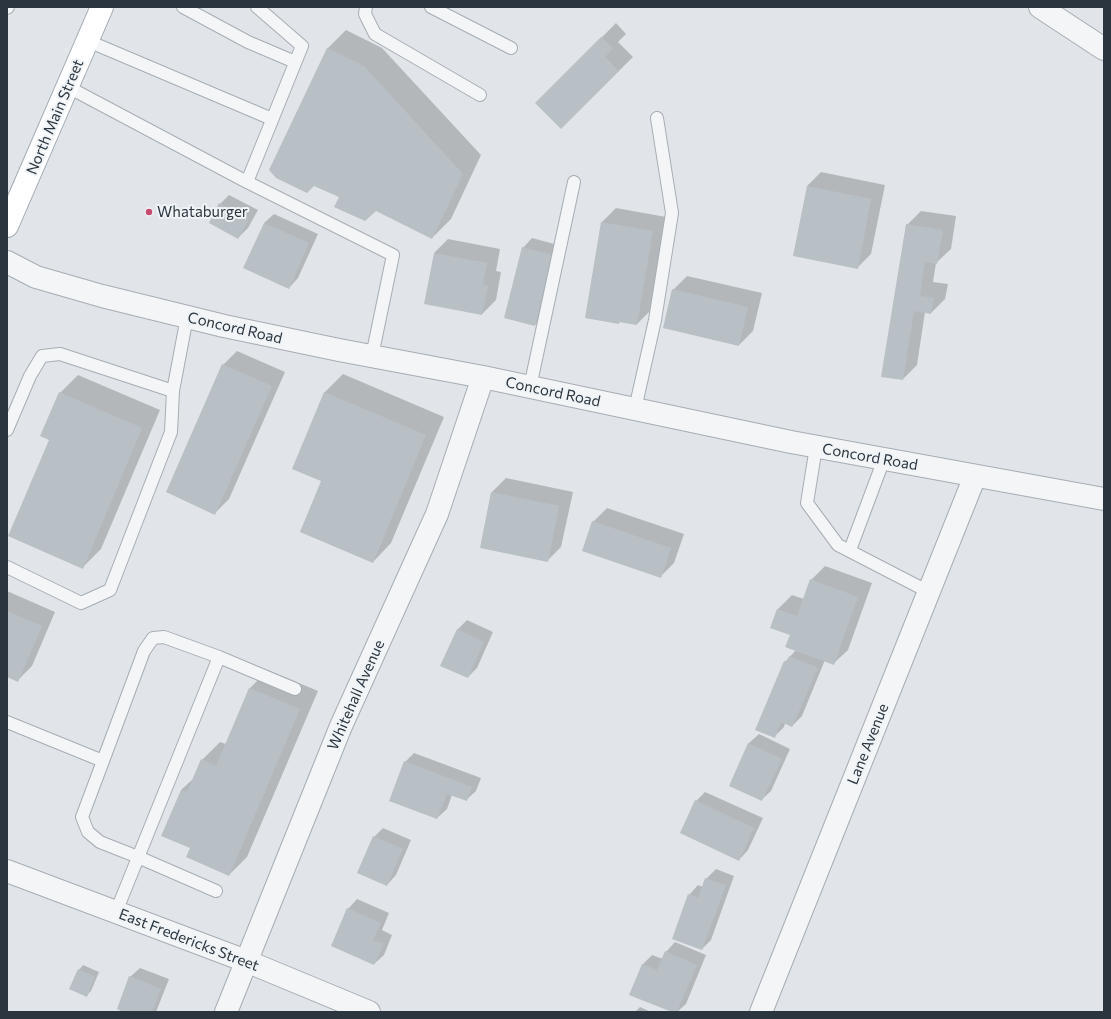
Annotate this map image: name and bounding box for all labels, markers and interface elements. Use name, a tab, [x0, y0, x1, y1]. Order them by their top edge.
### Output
street label: North Main Street	[23, 57, 87, 177]
place label: Whataburger	[157, 203, 248, 221]
marker: Whataburger	[144, 207, 154, 217]
street label: Concord Road	[186, 308, 284, 348]
street label: Concord Road	[504, 373, 602, 411]
street label: Concord Road	[821, 440, 919, 474]
street label: Whitehall Avenue	[324, 637, 388, 753]
street label: Lane Avenue	[844, 701, 892, 787]
street label: East Fredericks Street	[116, 905, 262, 975]

